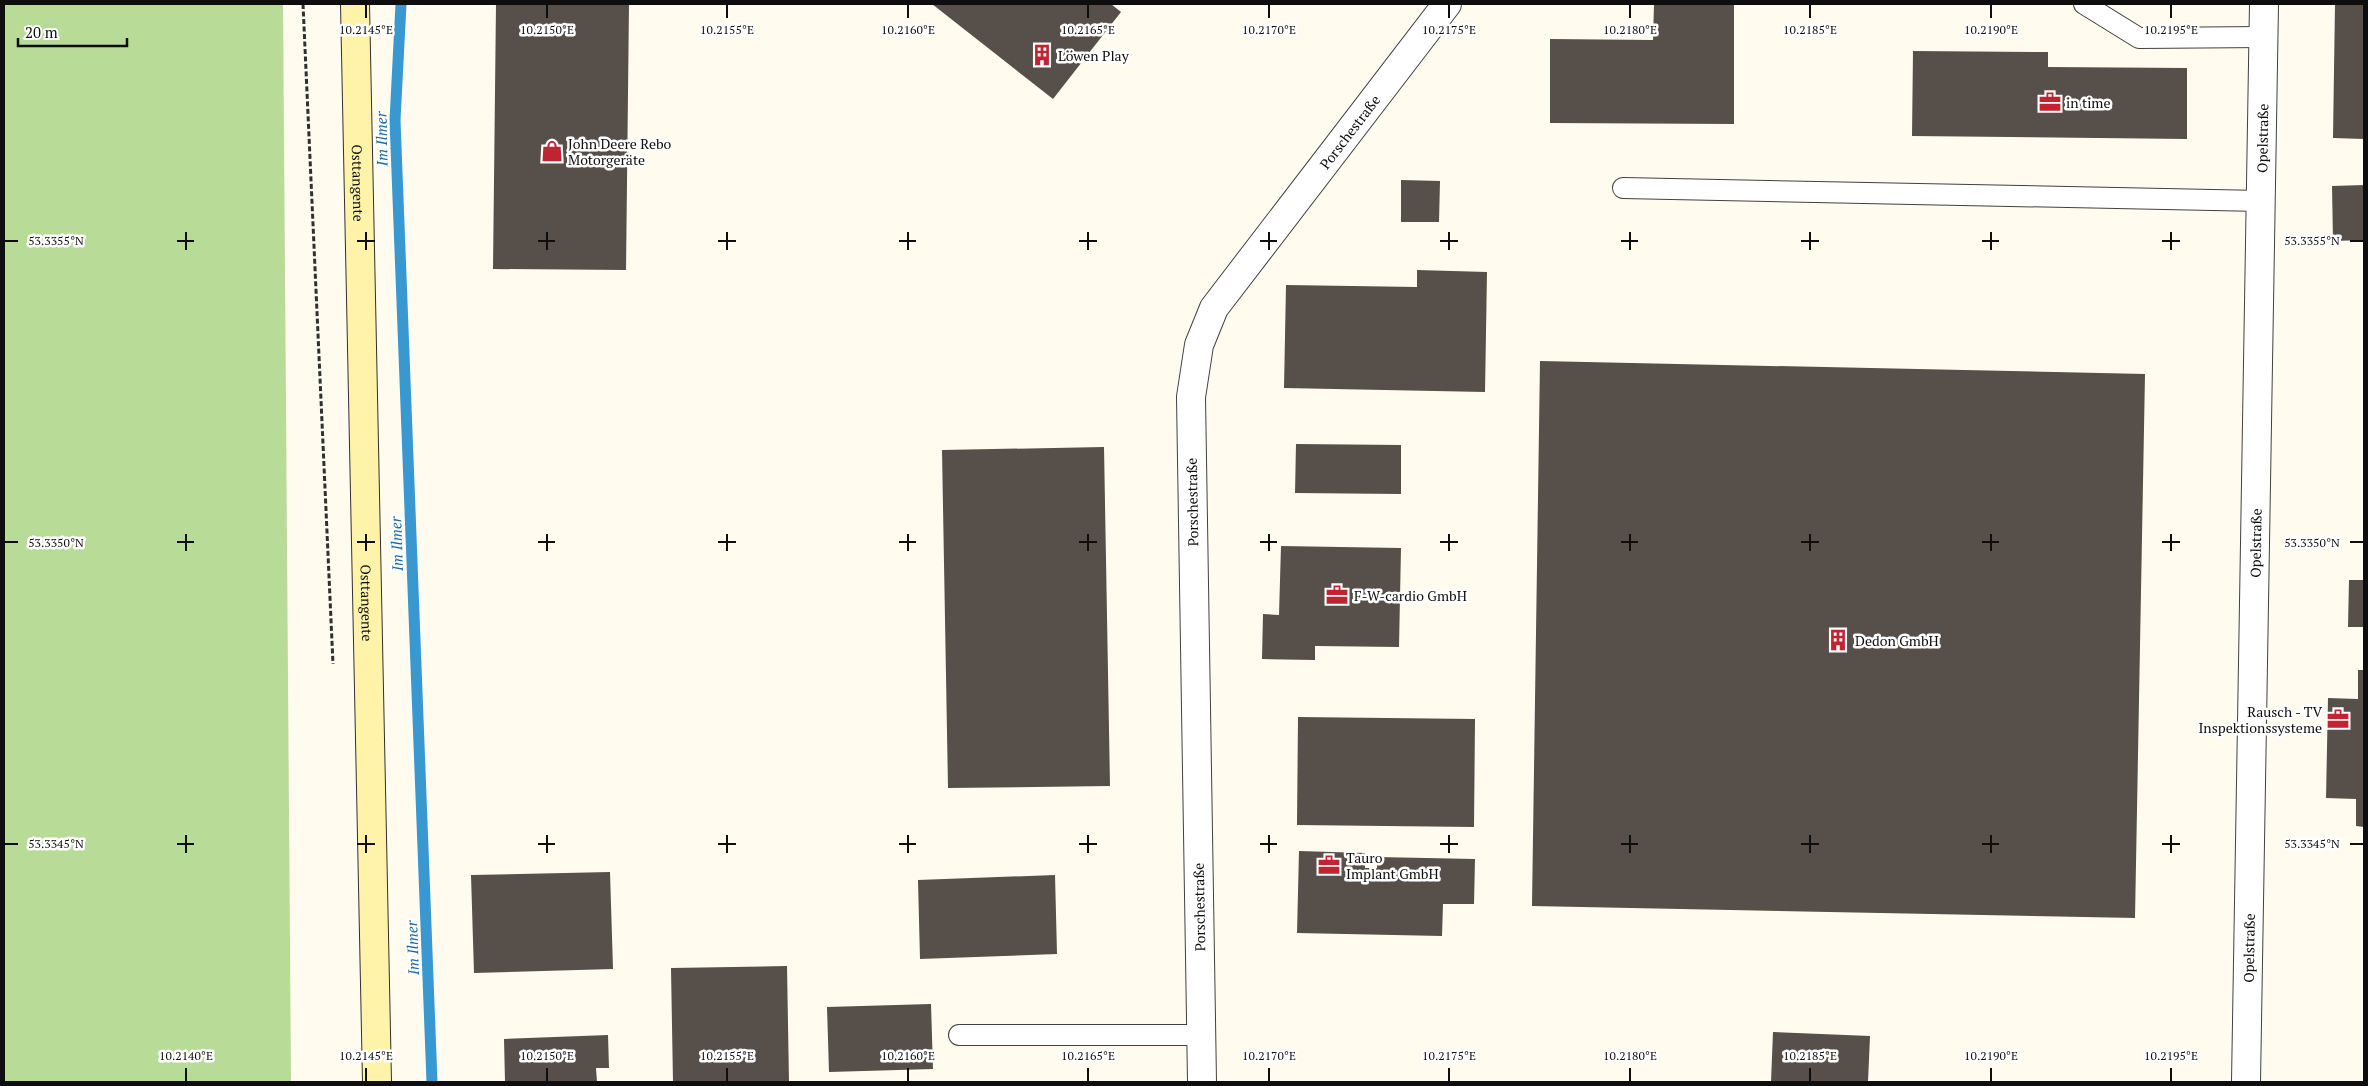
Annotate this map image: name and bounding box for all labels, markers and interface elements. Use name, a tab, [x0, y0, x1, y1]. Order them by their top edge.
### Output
scale bar	[18, 15, 126, 47]
text: 20 m	[25, 22, 58, 42]
text: 10.2145°E	[339, 22, 393, 37]
text: 10.2150°E	[520, 22, 574, 37]
text: 10.2155°E	[700, 22, 754, 37]
text: 10.2160°E	[881, 22, 935, 37]
text: 10.2165°E	[1061, 22, 1115, 37]
text: 10.2170°E	[1242, 22, 1296, 37]
text: 10.2175°E	[1422, 22, 1476, 37]
text: 10.2180°E	[1603, 22, 1657, 37]
text: 10.2185°E	[1783, 22, 1837, 37]
text: 10.2190°E	[1964, 22, 2018, 37]
text: 10.2195°E	[2144, 22, 2198, 37]
building icon: Löwen Play	[1029, 42, 1055, 68]
place label: Löwen Play	[1058, 46, 1130, 65]
office icon: in time	[2037, 89, 2063, 115]
street label: Porschestraße	[1315, 91, 1384, 172]
place label: in time	[2066, 93, 2110, 112]
street label: Opelstraße	[2252, 103, 2272, 173]
water label: Im Ilmer	[371, 110, 391, 168]
place label: John Deere Rebo Motorgeräte	[568, 134, 672, 169]
shop icon: John Deere Rebo Motorgeräte	[539, 138, 565, 164]
street label: Osttangente	[348, 144, 369, 222]
text: 53.3355°N	[28, 233, 84, 248]
text: 53.3355°N	[2284, 233, 2340, 248]
street label: Porschestraße	[1182, 458, 1202, 546]
street label: Opelstraße	[2245, 508, 2265, 578]
water label: Im Ilmer	[385, 515, 407, 573]
text: 53.3350°N	[28, 535, 84, 550]
text: 53.3350°N	[2284, 535, 2340, 550]
street label: Osttangente	[357, 564, 378, 642]
office icon: F-W-cardio GmbH	[1324, 582, 1350, 608]
place label: F-W-cardio GmbH	[1354, 586, 1467, 605]
building icon: Dedon GmbH	[1825, 627, 1851, 653]
place label: Dedon GmbH	[1855, 631, 1939, 650]
place label: Rausch - TV Inspektionssysteme	[2198, 702, 2322, 737]
office icon: Rausch - TV Inspektionssysteme	[2325, 706, 2351, 732]
text: 53.3345°N	[28, 836, 84, 851]
text: 53.3345°N	[2284, 836, 2340, 851]
place label: Tauro Implant GmbH	[1346, 848, 1439, 883]
office icon: Tauro Implant GmbH	[1316, 852, 1342, 878]
street label: Porschestraße	[1189, 863, 1209, 951]
street label: Opelstraße	[2238, 913, 2258, 983]
water label: Im Ilmer	[401, 919, 423, 977]
text: 10.2140°E	[159, 1048, 213, 1063]
text: 10.2145°E	[339, 1048, 393, 1063]
text: 10.2150°E	[520, 1048, 574, 1063]
text: 10.2155°E	[700, 1048, 754, 1063]
text: 10.2160°E	[881, 1048, 935, 1063]
text: 10.2165°E	[1061, 1048, 1115, 1063]
text: 10.2170°E	[1242, 1048, 1296, 1063]
text: 10.2175°E	[1422, 1048, 1476, 1063]
text: 10.2180°E	[1603, 1048, 1657, 1063]
text: 10.2185°E	[1783, 1048, 1837, 1063]
text: 10.2190°E	[1964, 1048, 2018, 1063]
text: 10.2195°E	[2144, 1048, 2198, 1063]

